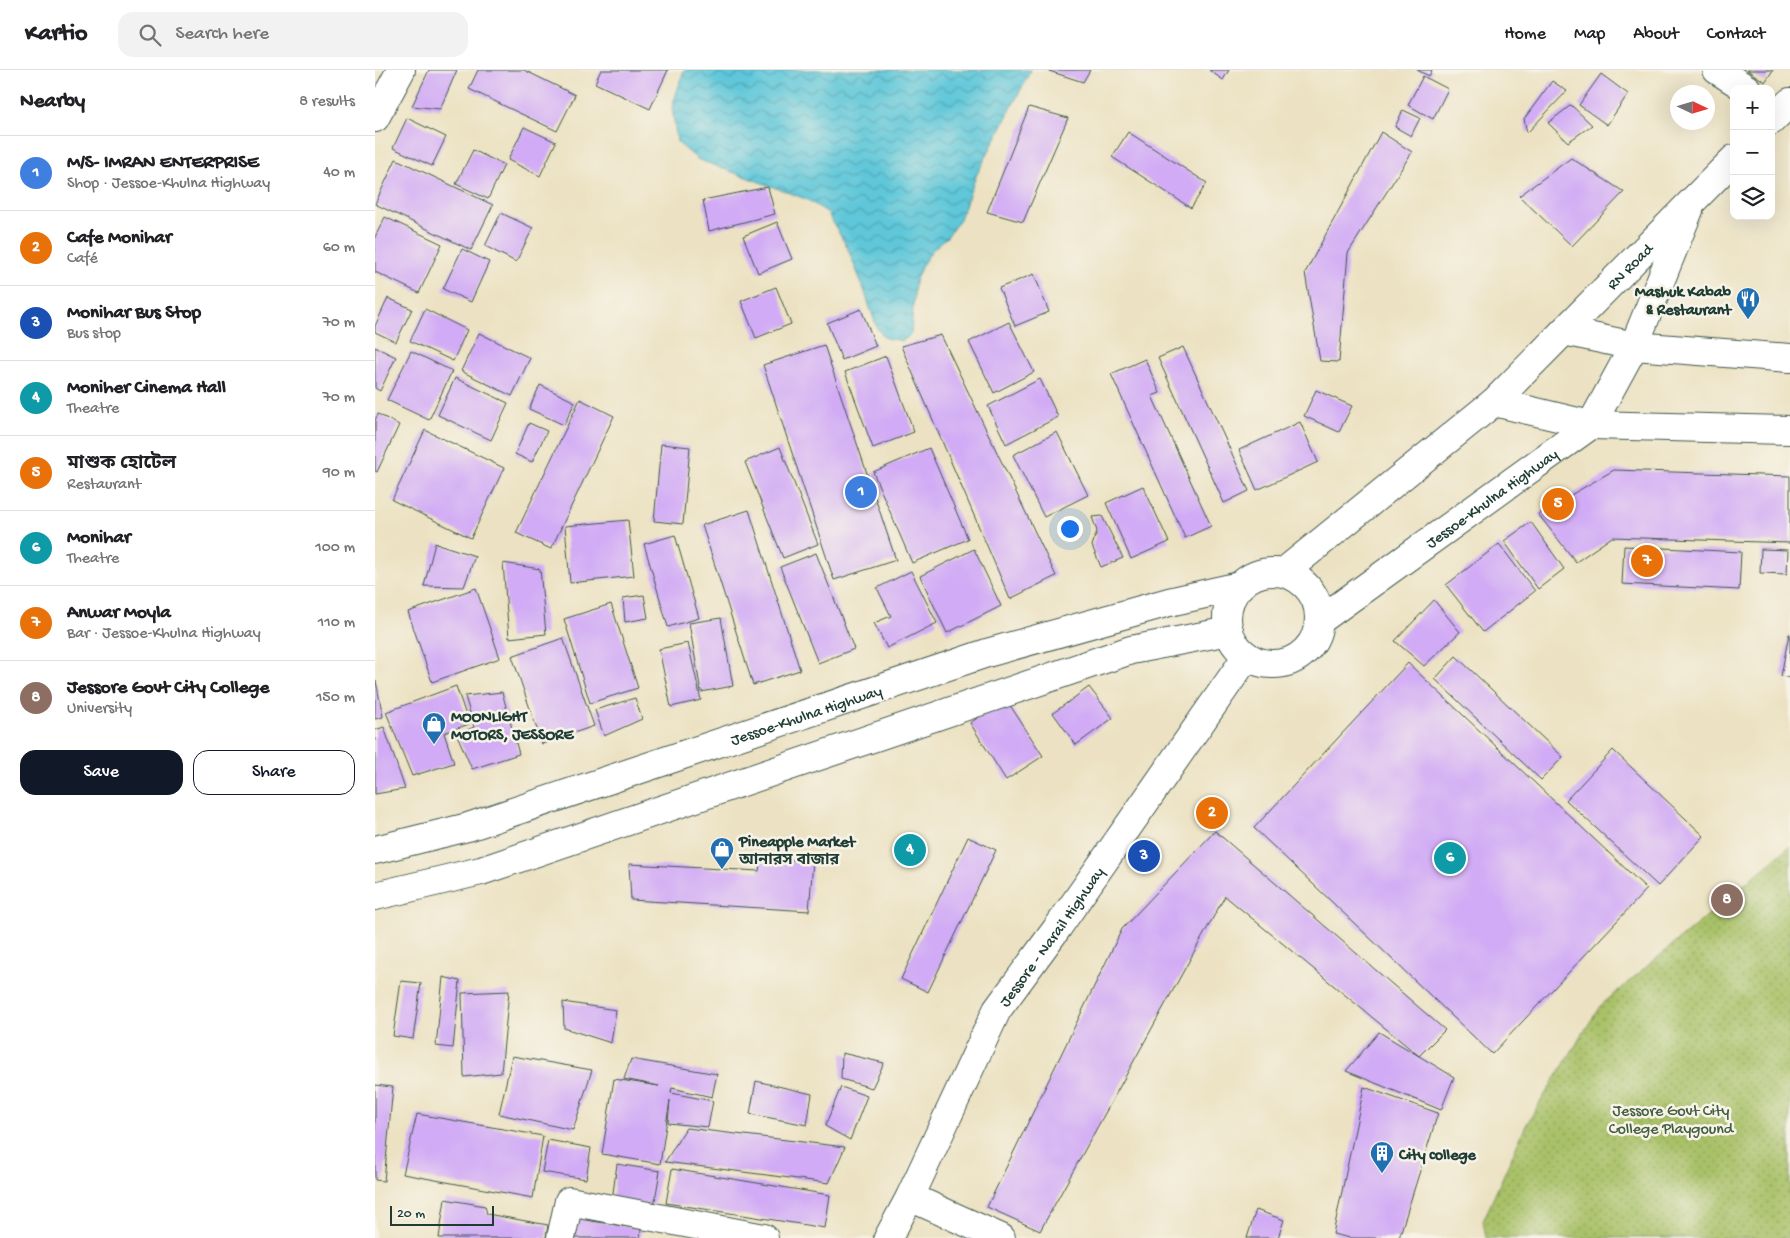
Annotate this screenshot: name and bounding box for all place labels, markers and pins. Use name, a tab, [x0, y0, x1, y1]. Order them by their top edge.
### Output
place label: Mashuk Kabab & Restaurant	[1635, 284, 1732, 321]
restaurant icon: Mashuk Kabab & Restaurant	[1735, 286, 1761, 320]
pin: 1	[845, 473, 877, 511]
pin: 5	[1542, 485, 1574, 523]
pin: 7	[1631, 542, 1663, 580]
place label: MOONLIGHT MOTORS, JESSORE	[451, 709, 574, 746]
shop icon: MOONLIGHT MOTORS, JESSORE	[421, 711, 447, 745]
pin: 2	[1196, 794, 1228, 832]
pin: 4	[894, 831, 926, 869]
place label: Pineapple Market আনারস বাজার	[738, 834, 856, 871]
shop icon: Pineapple Market আনারস বাজার	[709, 836, 735, 870]
pin: 3	[1128, 837, 1160, 875]
pin: 6	[1434, 839, 1466, 877]
pin: 8	[1711, 881, 1743, 919]
building icon: City college	[1369, 1140, 1395, 1174]
place label: City college	[1398, 1147, 1476, 1166]

